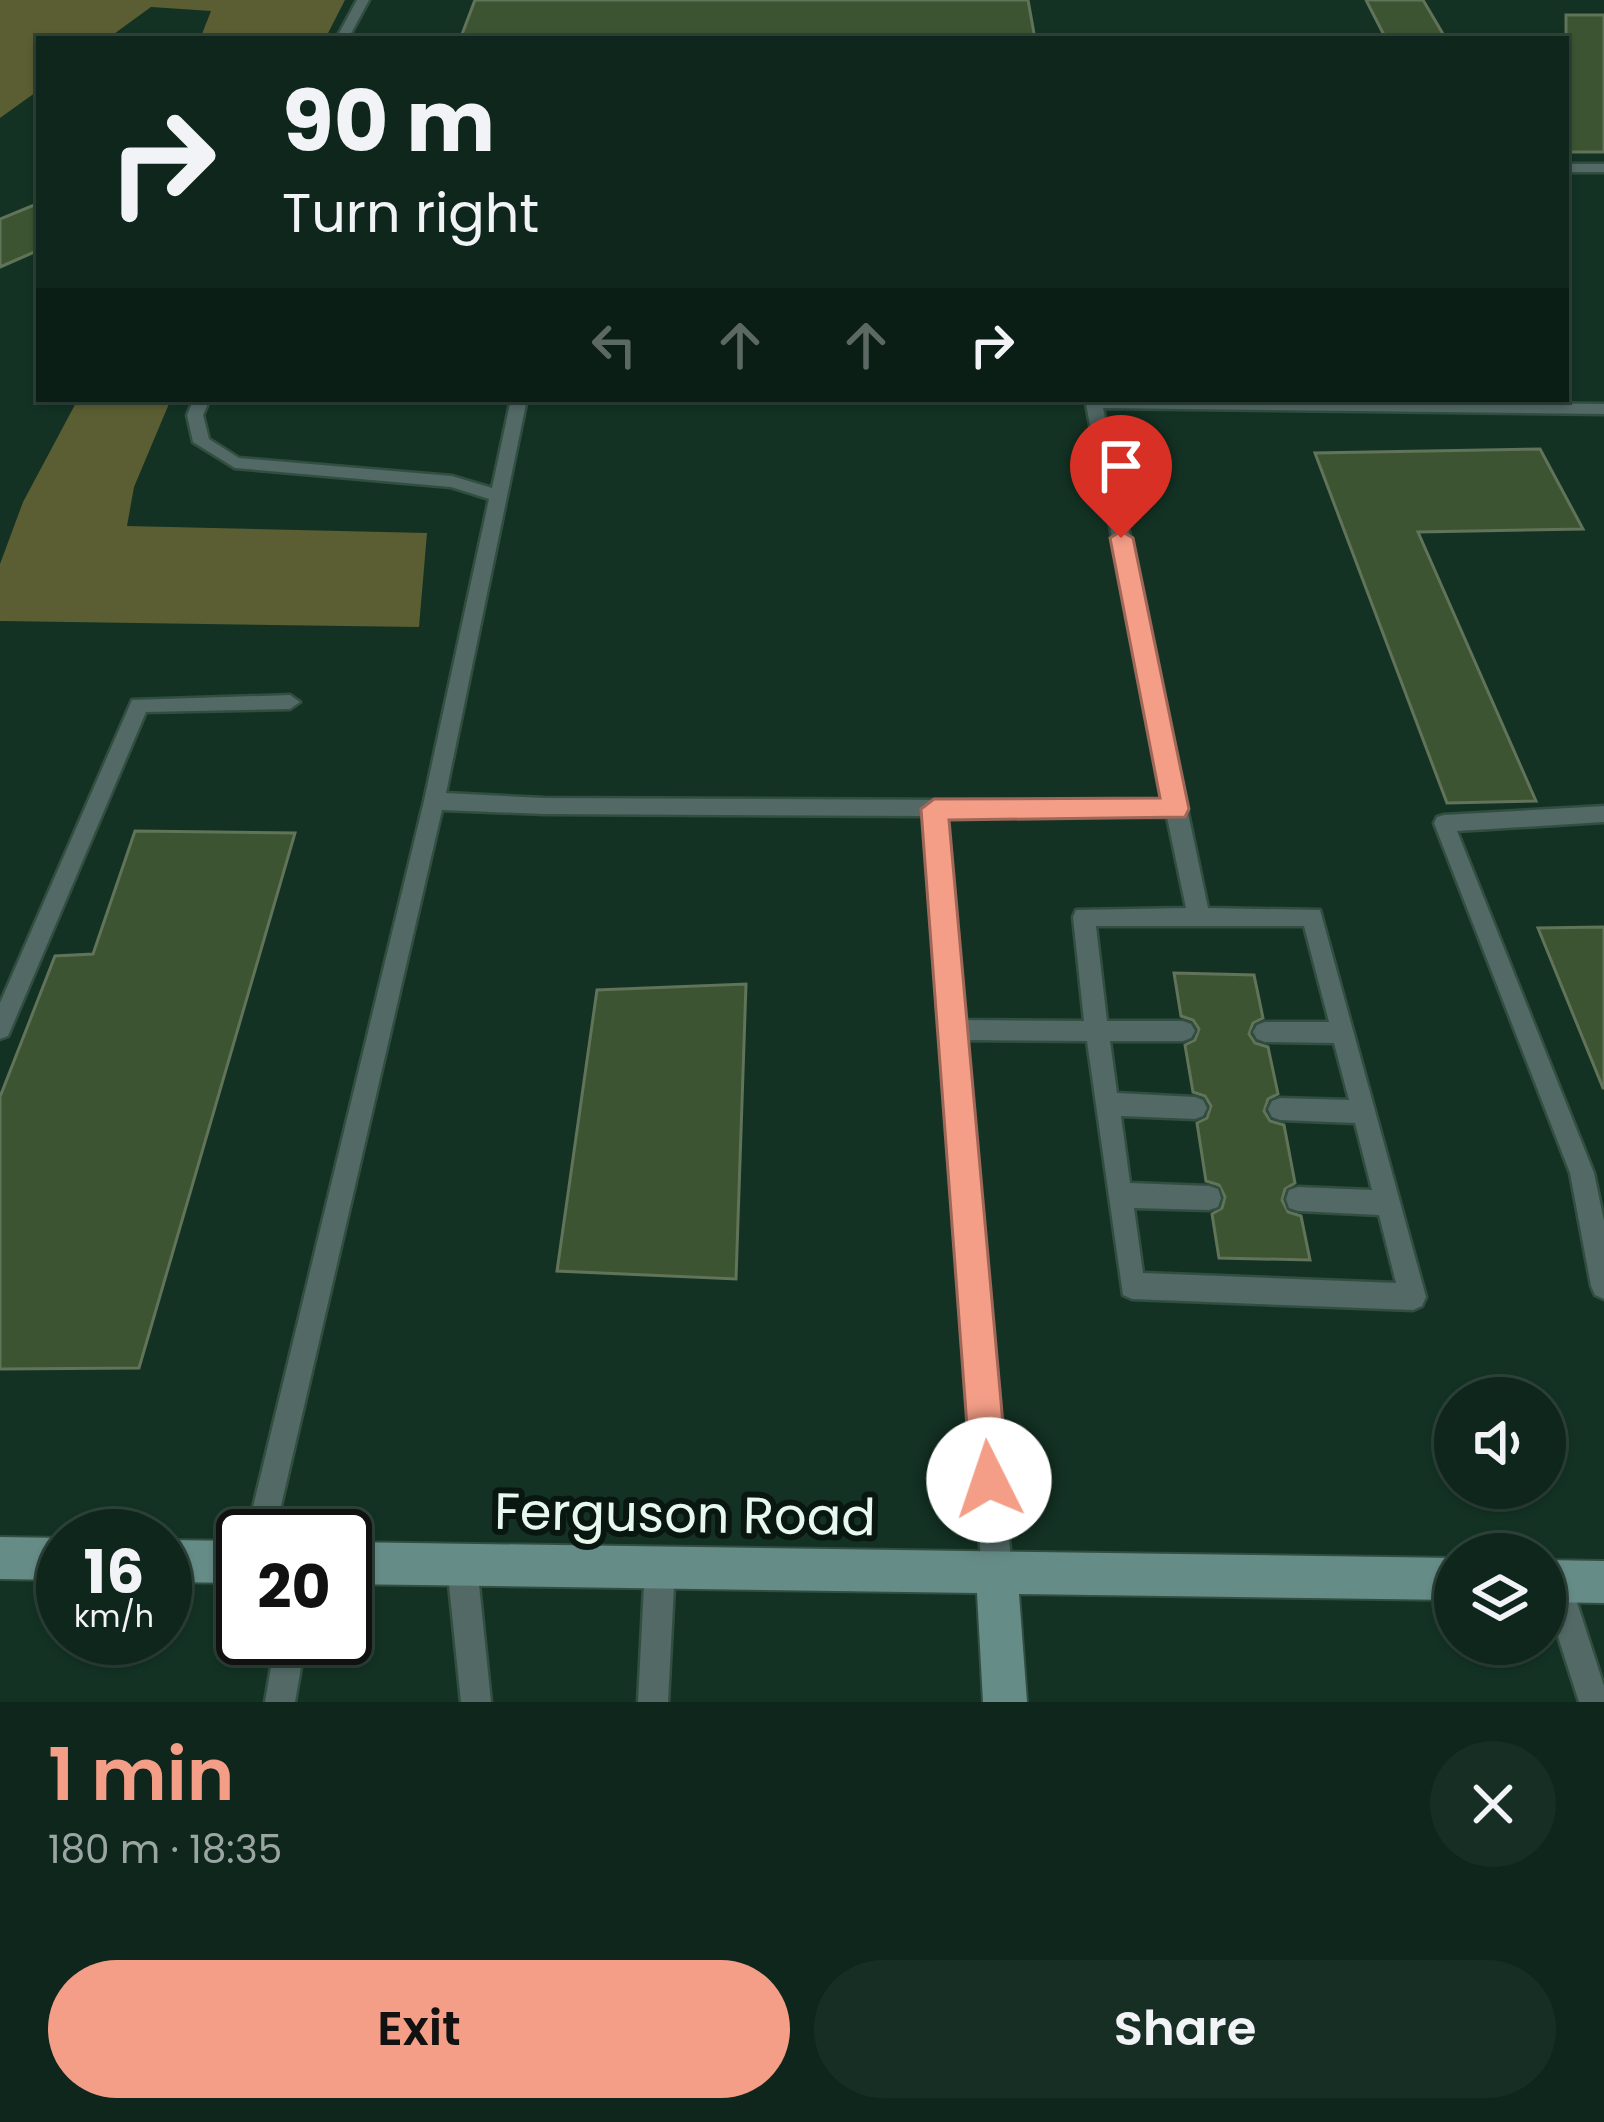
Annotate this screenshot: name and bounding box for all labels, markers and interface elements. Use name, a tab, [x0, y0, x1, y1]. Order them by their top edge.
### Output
text: 90 m	[282, 63, 495, 180]
icon: right	[84, 84, 240, 240]
text: Turn right	[282, 175, 539, 251]
icon: left	[581, 312, 647, 378]
icon: ahead	[707, 312, 773, 378]
icon: ahead	[833, 312, 899, 378]
icon: right	[959, 312, 1025, 378]
pin	[1070, 415, 1172, 538]
icon: arrive	[1088, 433, 1154, 499]
map controls	[1434, 1377, 1566, 1665]
button: sound	[1434, 1377, 1566, 1509]
position arrow	[926, 1417, 1052, 1543]
street label: Ferguson Road	[494, 1475, 876, 1553]
speed limit sign: 20	[216, 1509, 372, 1665]
text: 16	[84, 1530, 144, 1614]
button: layers	[1434, 1533, 1566, 1665]
text: km/h	[74, 1595, 154, 1638]
text: 1 min	[48, 1724, 234, 1825]
button: close	[1430, 1741, 1556, 1867]
text: 180 m · 18:35	[48, 1822, 282, 1877]
button: Exit	[48, 1960, 790, 2098]
button: Share	[814, 1960, 1556, 2098]

